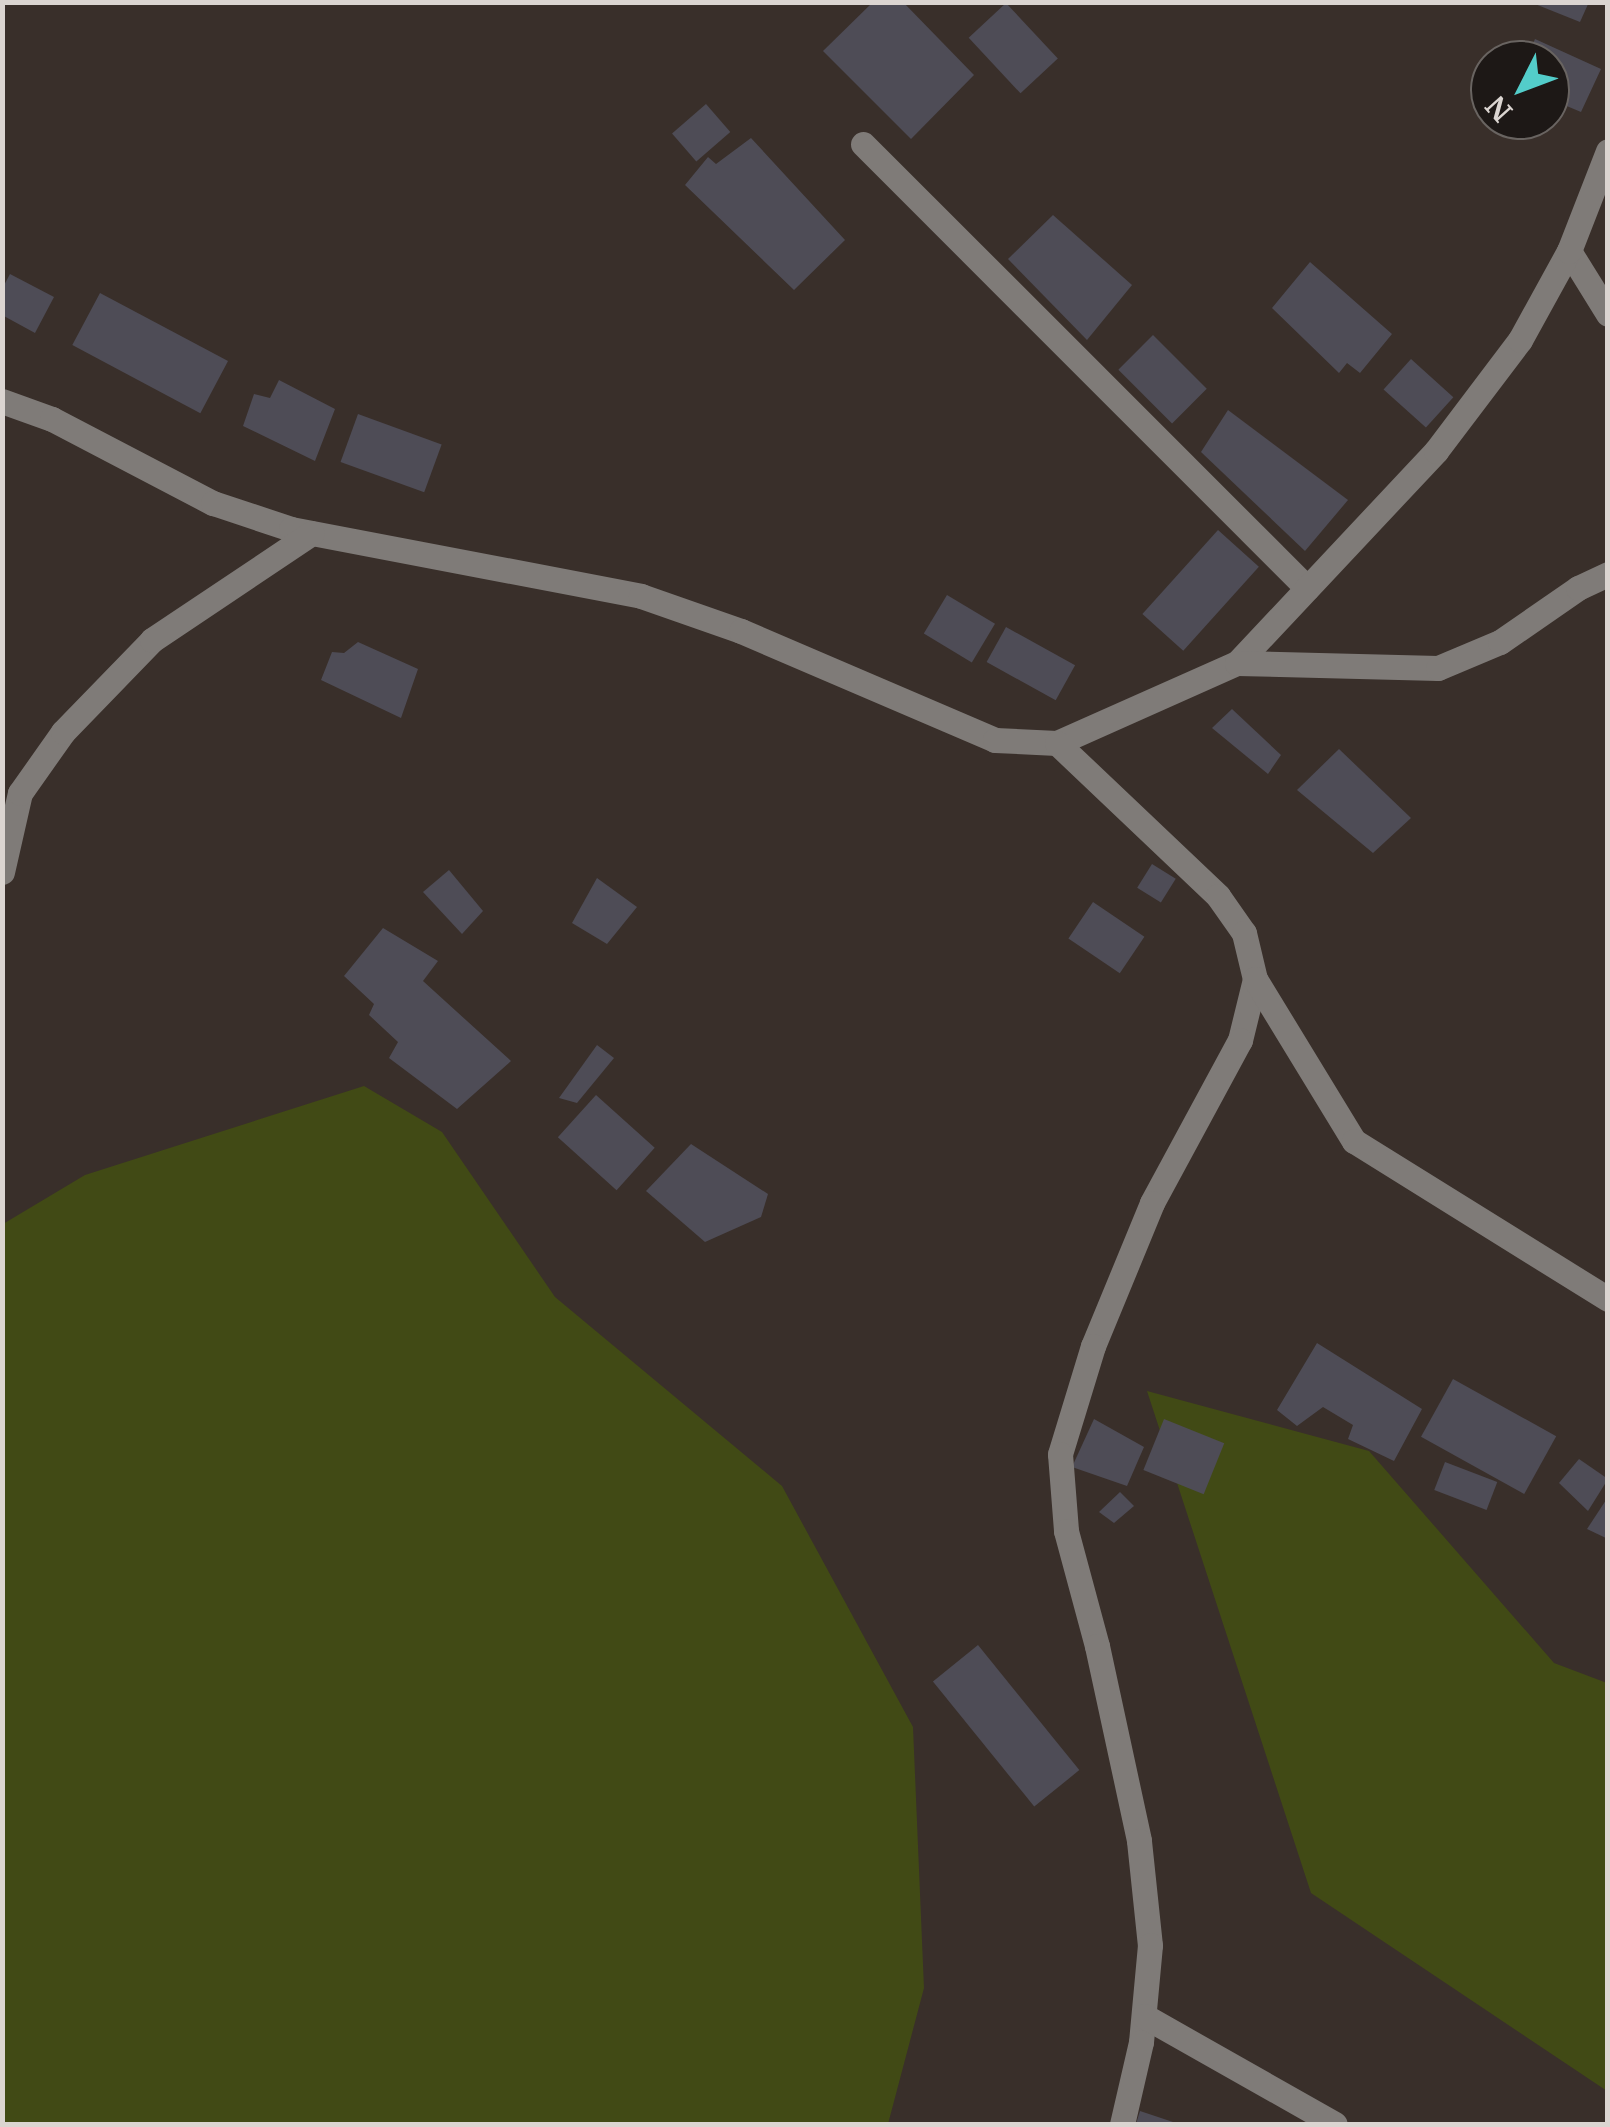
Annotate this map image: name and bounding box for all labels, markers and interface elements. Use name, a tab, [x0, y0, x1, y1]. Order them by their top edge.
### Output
north arrow	[1470, 40, 1570, 140]
text: N	[1478, 88, 1520, 129]

